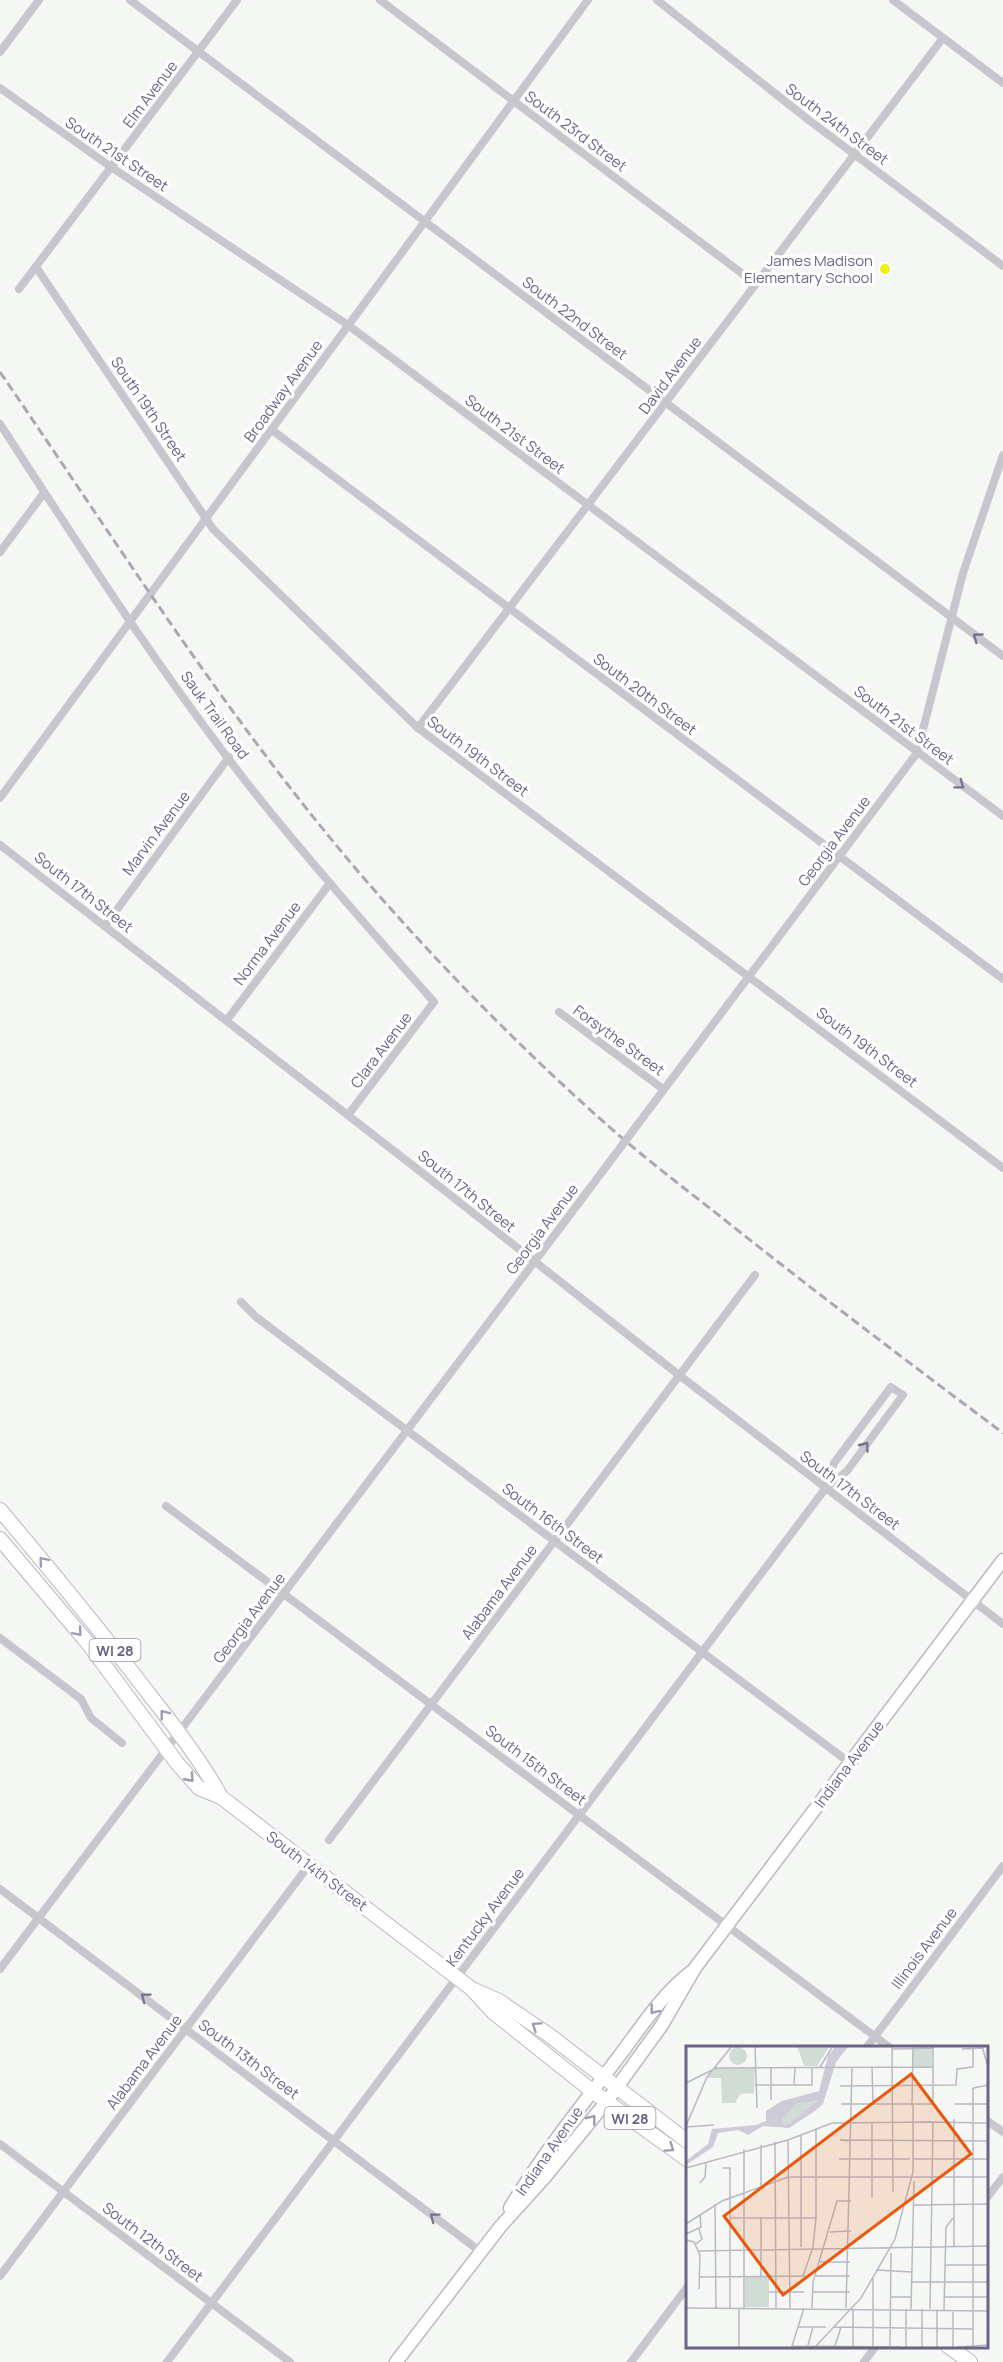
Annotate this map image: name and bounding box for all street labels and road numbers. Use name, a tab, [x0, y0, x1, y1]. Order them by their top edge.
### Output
street label: Elm Avenue	[118, 56, 182, 132]
street label: South 24th Street	[781, 78, 893, 170]
street label: South 23rd Street	[521, 86, 631, 176]
street label: South 21st Street	[61, 112, 173, 196]
street label: South 22nd Street	[518, 271, 632, 365]
street label: David Avenue	[634, 332, 706, 418]
street label: Broadway Avenue	[239, 335, 327, 446]
street label: South 19th Street	[106, 353, 192, 465]
street label: South 21st Street	[461, 389, 569, 479]
street label: South 20th Street	[589, 648, 701, 740]
street label: Sauk Trail Road	[176, 667, 254, 763]
street label: South 21st Street	[850, 680, 958, 770]
street label: South 19th Street	[423, 711, 533, 801]
street label: Marvin Avenue	[117, 786, 195, 880]
street label: Georgia Avenue	[793, 791, 875, 891]
street label: South 17th Street	[30, 847, 138, 937]
street label: Norma Avenue	[229, 897, 306, 989]
street label: Forsythe Street	[569, 1000, 669, 1080]
street label: South 19th Street	[812, 1002, 922, 1092]
street label: Clara Avenue	[345, 1007, 417, 1092]
street label: South 17th Street	[414, 1145, 520, 1237]
street label: Georgia Avenue	[501, 1179, 583, 1279]
street label: South 17th Street	[796, 1445, 904, 1535]
street label: South 16th Street	[498, 1478, 608, 1568]
street label: Alabama Avenue	[456, 1540, 542, 1644]
street label: Georgia Avenue	[208, 1568, 290, 1668]
road number: WI 28	[90, 1639, 140, 1661]
street label: Indiana Avenue	[809, 1716, 889, 1812]
street label: South 15th Street	[481, 1720, 591, 1810]
street label: South 14th Street	[262, 1826, 372, 1916]
street label: Kentucky Avenue	[441, 1863, 529, 1971]
street label: Illinois Avenue	[886, 1903, 962, 1993]
street label: Alabama Avenue	[101, 2010, 187, 2114]
street label: South 13th Street	[194, 2014, 304, 2104]
street label: Indiana Avenue	[510, 2102, 588, 2200]
road number: WI 28	[604, 2107, 656, 2129]
street label: South 12th Street	[98, 2197, 208, 2287]

